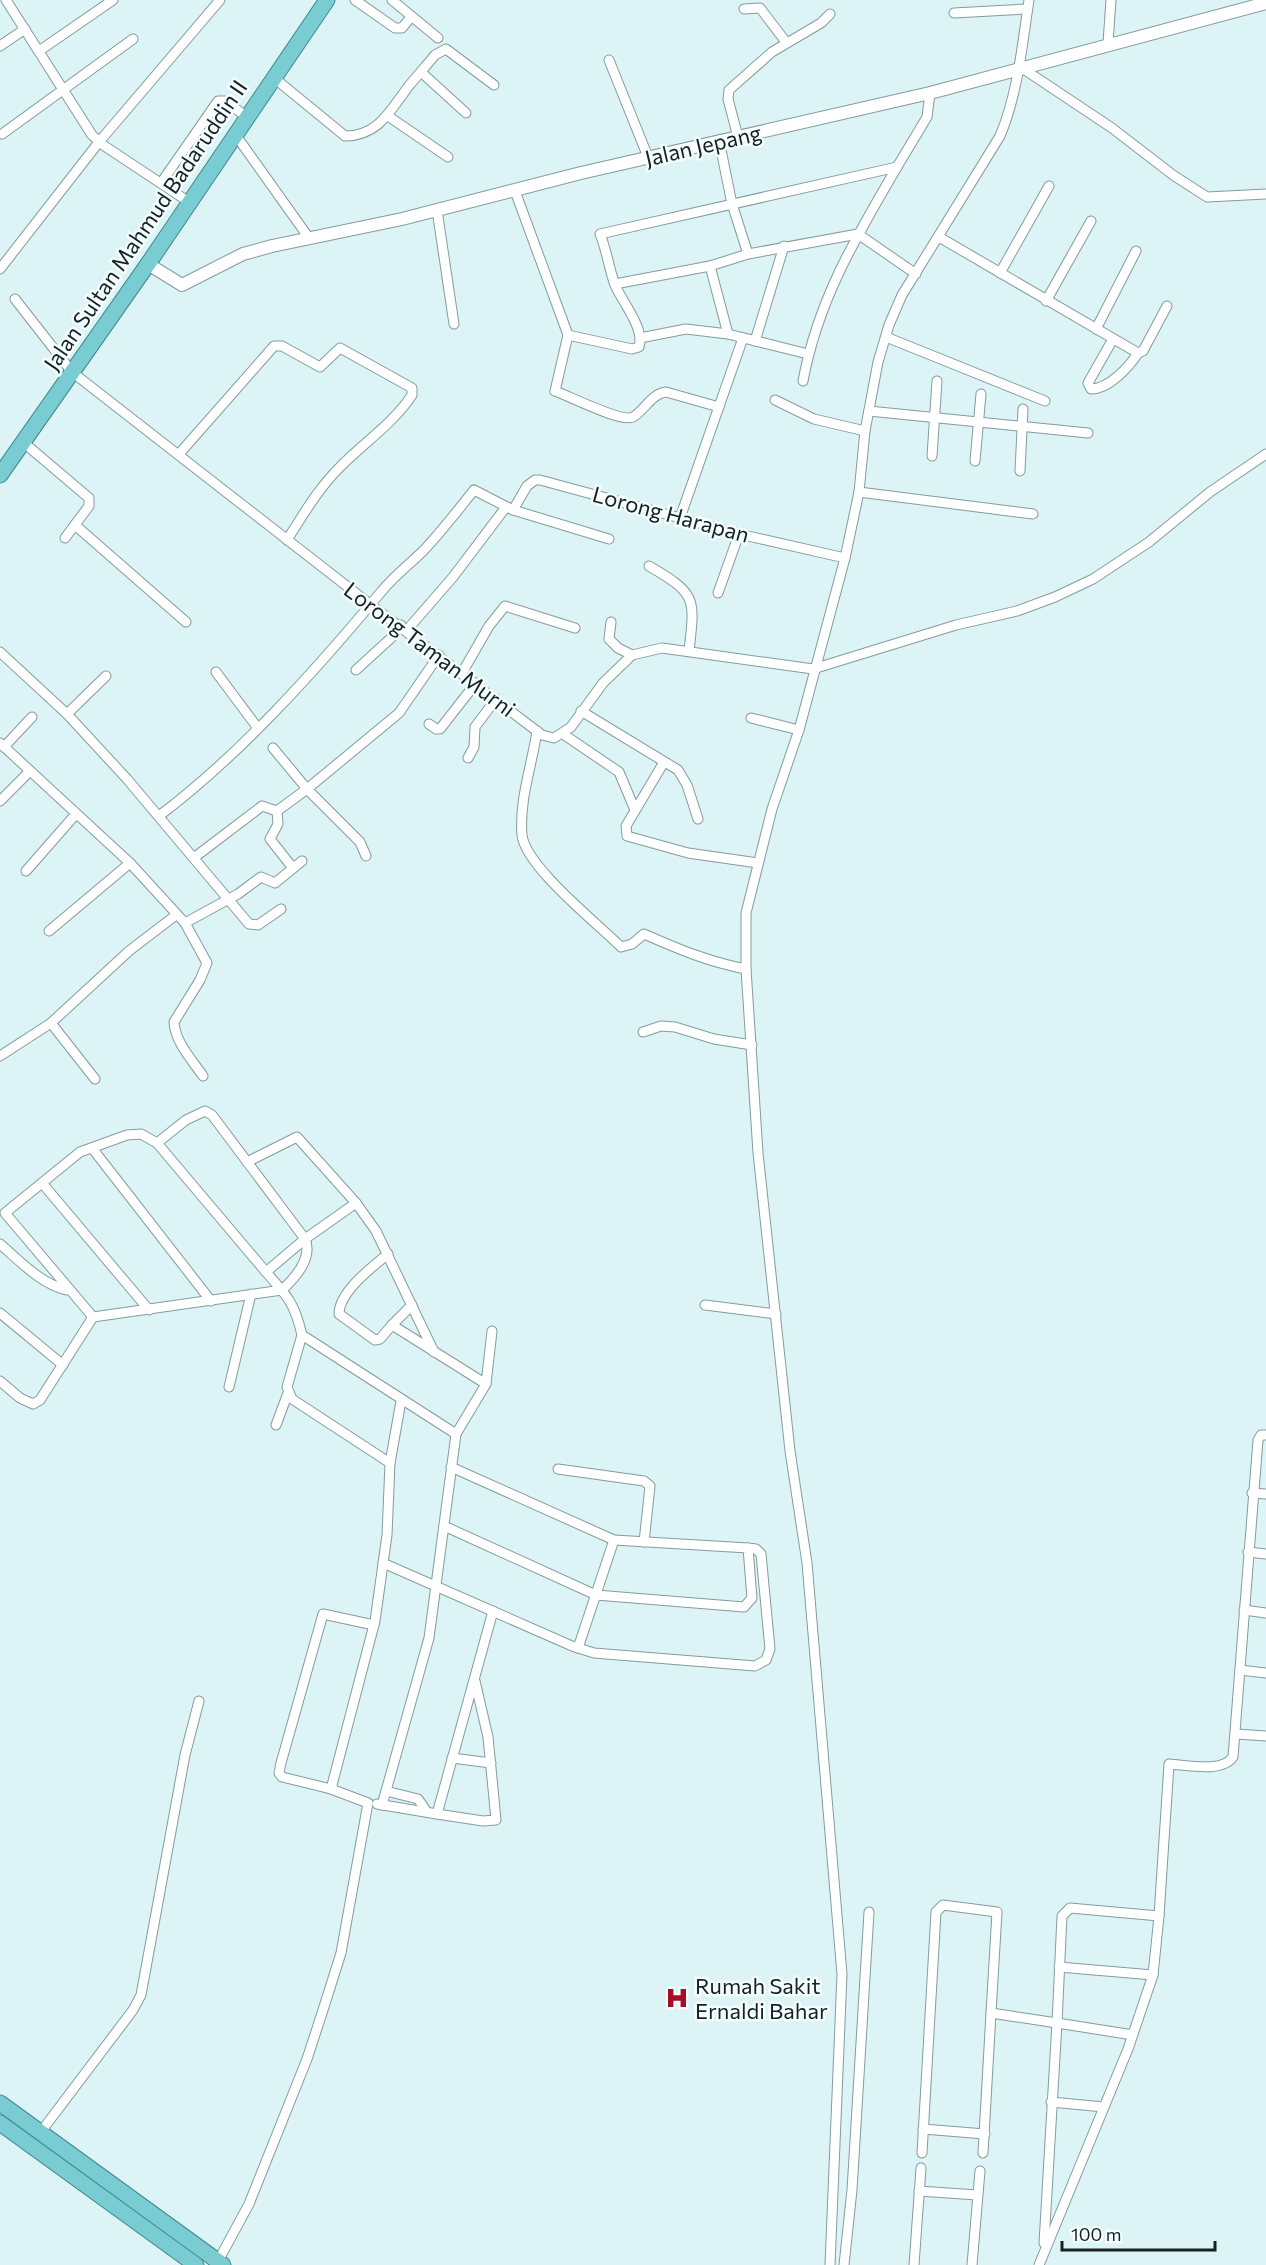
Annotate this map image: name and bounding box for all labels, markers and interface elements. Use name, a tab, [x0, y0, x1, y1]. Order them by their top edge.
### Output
street label: Jalan Sultan Mahmud Badaruddin II	[37, 75, 253, 375]
street label: Jalan Jepang	[642, 118, 764, 172]
street label: Lorong Harapan	[590, 480, 752, 548]
street label: Lorong Taman Murni	[339, 576, 521, 722]
place label: Rumah Sakit Ernaldi Bahar	[695, 1972, 828, 2024]
hospital icon: Rumah Sakit Ernaldi Bahar	[664, 1985, 690, 2011]
scale bar	[1062, 2214, 1215, 2252]
text: 100 m	[1071, 2223, 1121, 2245]

